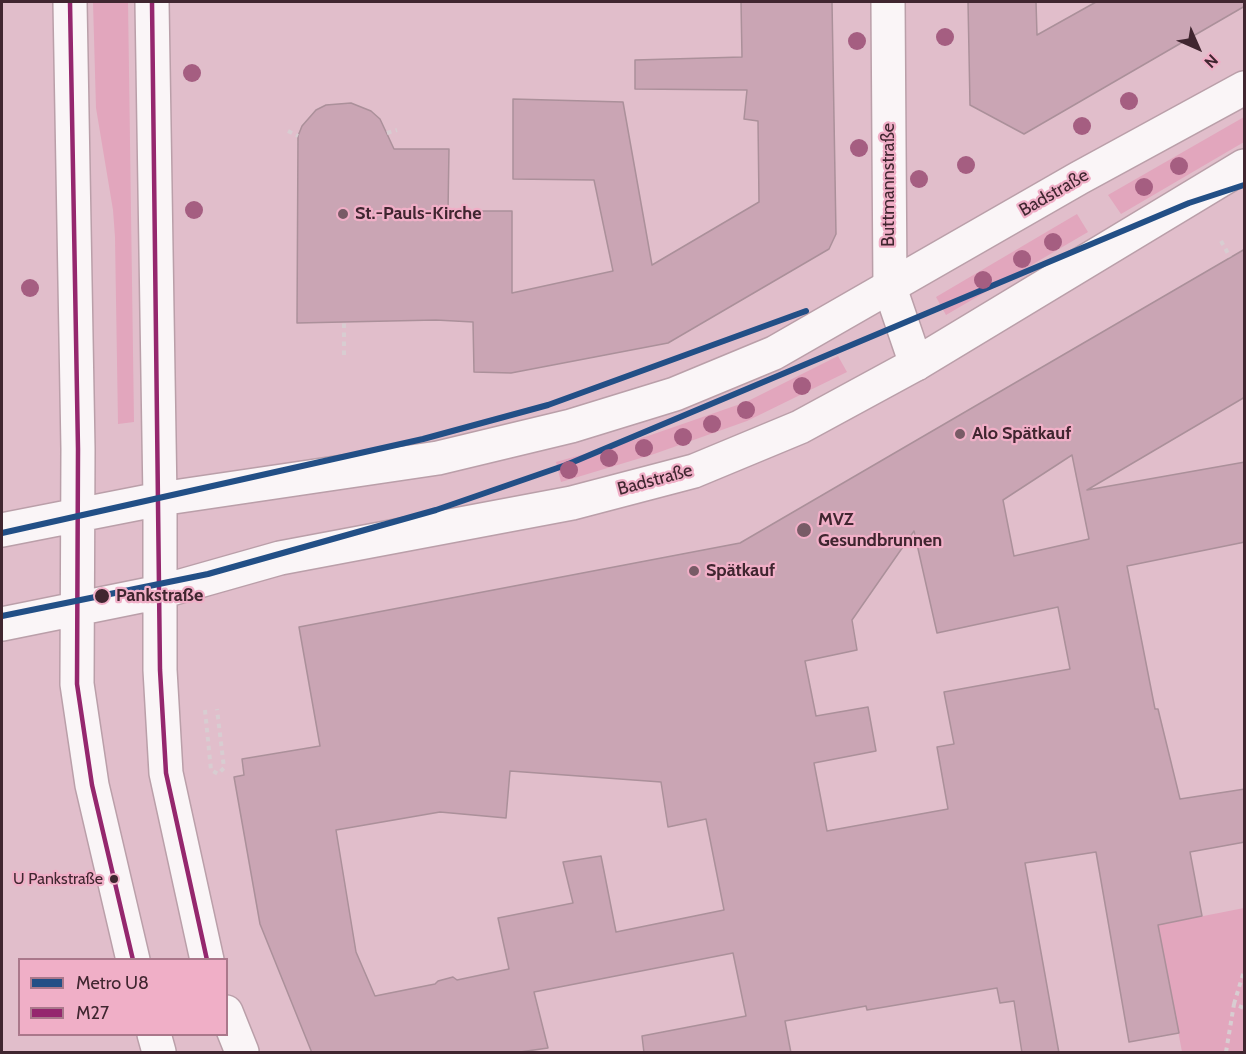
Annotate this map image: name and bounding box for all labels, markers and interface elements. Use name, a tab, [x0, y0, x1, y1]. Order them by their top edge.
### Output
north arrow	[1168, 18, 1228, 78]
text: N	[1200, 50, 1222, 72]
street label: Buttmannstraße	[878, 123, 900, 247]
street label: Badstraße	[1015, 164, 1093, 222]
place label: St.-Pauls-Kirche	[355, 203, 481, 225]
marker: St.-Pauls-Kirche	[336, 207, 350, 221]
place label: Alo Spätkauf	[972, 423, 1071, 445]
marker: Alo Spätkauf	[953, 427, 967, 441]
street label: Badstraße	[615, 460, 695, 500]
place label: MVZ Gesundbrunnen	[818, 509, 942, 552]
marker: MVZ Gesundbrunnen	[795, 521, 813, 539]
place label: Spätkauf	[706, 560, 775, 582]
marker: Spätkauf	[687, 564, 701, 578]
place label: Pankstraße	[116, 585, 203, 607]
marker: Pankstraße	[93, 587, 111, 605]
place label: U Pankstraße	[13, 869, 103, 889]
marker: U Pankstraße	[108, 873, 120, 885]
legend	[18, 958, 228, 1036]
text: Metro U8	[76, 972, 149, 994]
text: M27	[76, 1002, 109, 1024]

